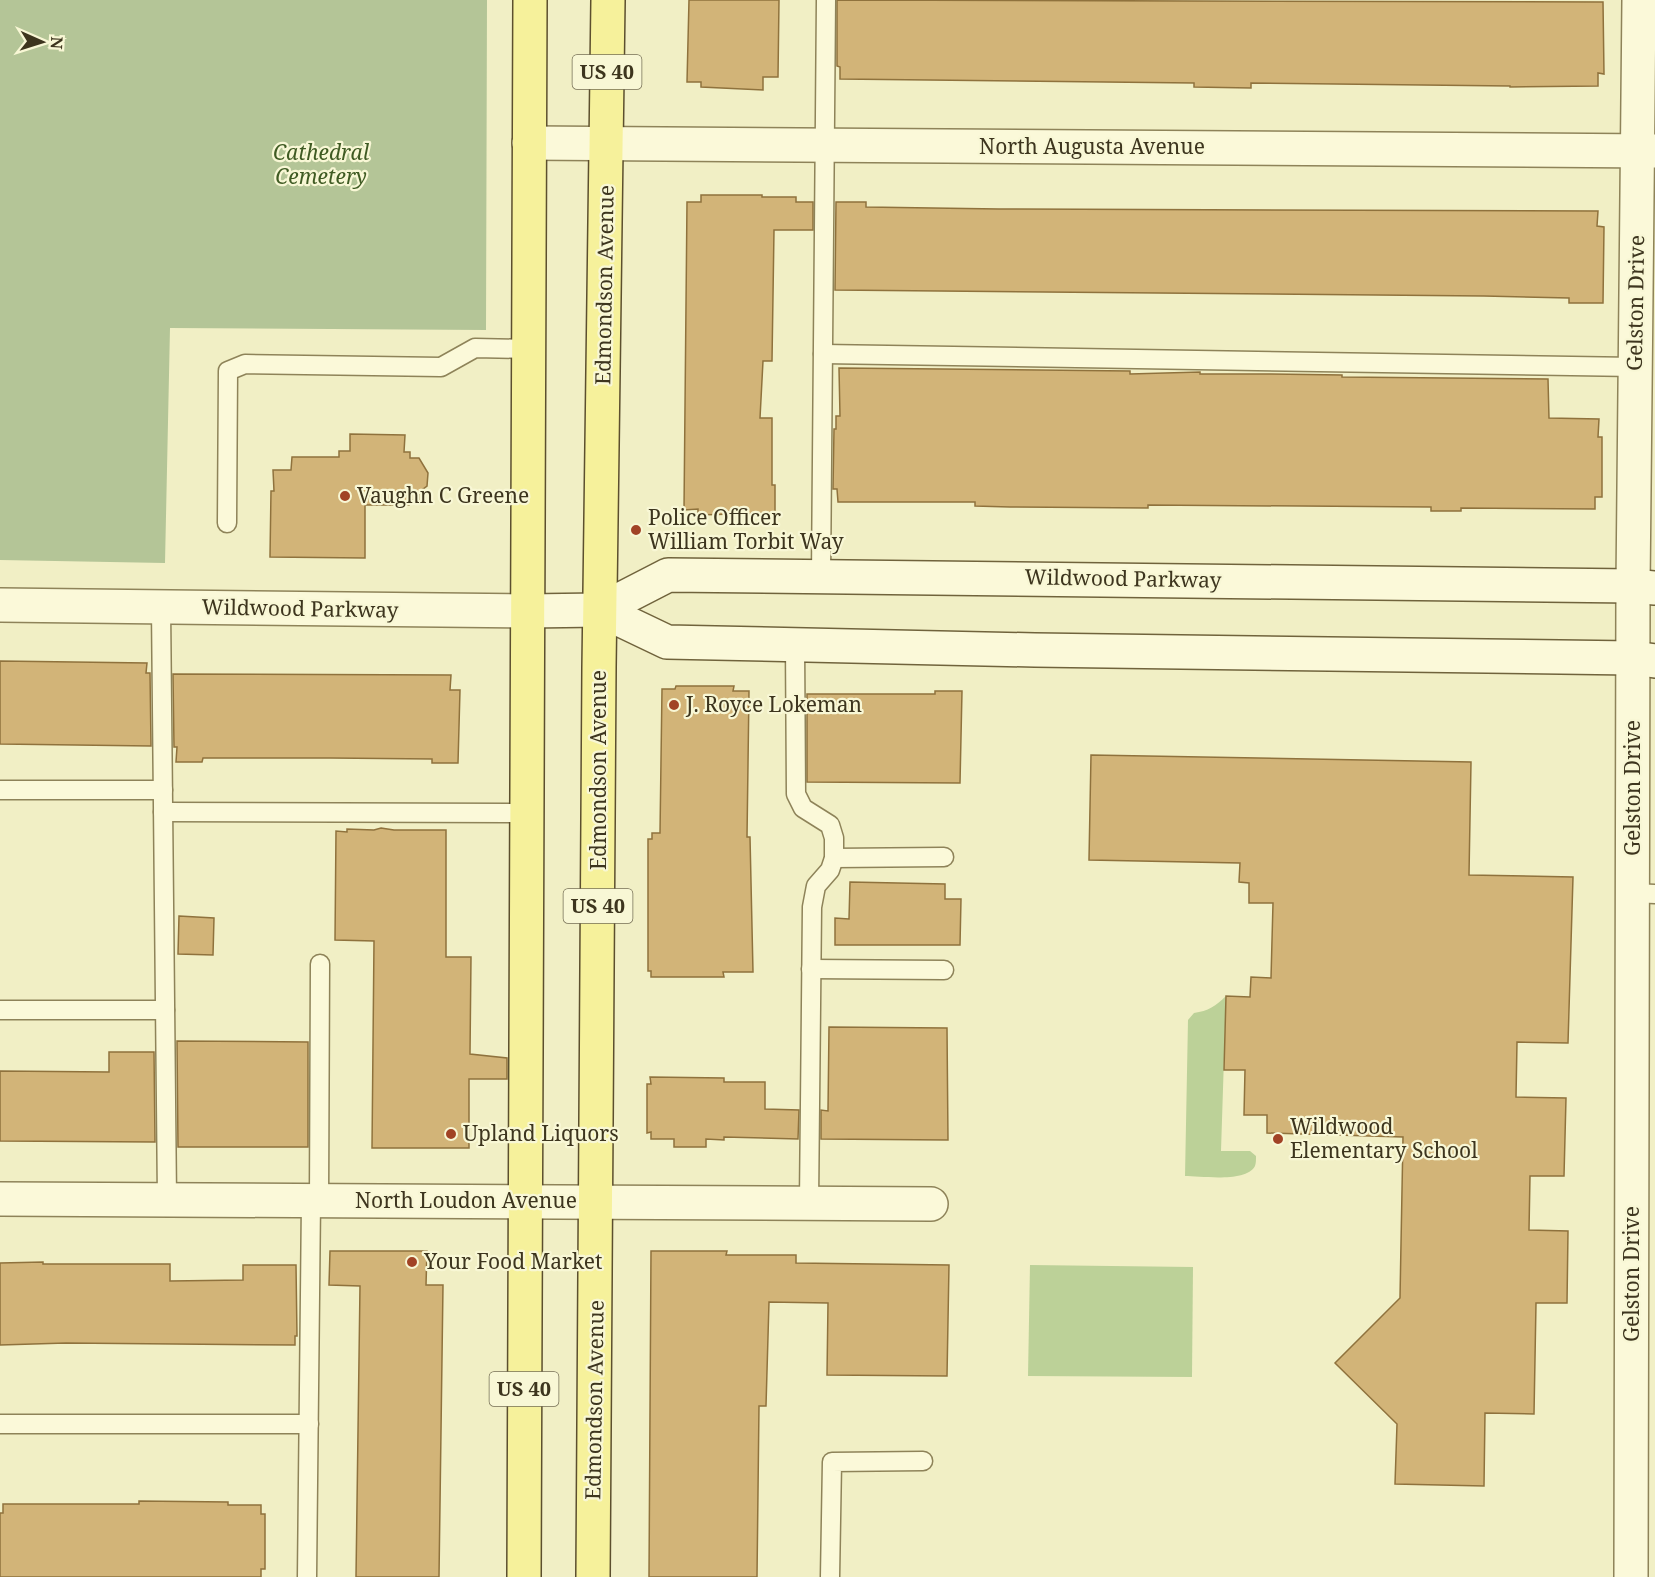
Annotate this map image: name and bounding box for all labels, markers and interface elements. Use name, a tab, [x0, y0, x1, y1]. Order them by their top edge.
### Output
north arrow	[12, 12, 72, 72]
text: N	[46, 36, 68, 50]
road number: US 40	[572, 55, 642, 89]
street label: North Augusta Avenue	[979, 132, 1205, 160]
park label: Cathedral Cemetery	[273, 138, 370, 190]
street label: Edmondson Avenue	[588, 185, 620, 385]
street label: Gelston Drive	[1620, 235, 1650, 371]
place label: Vaughn C Greene	[357, 481, 529, 509]
marker: Vaughn C Greene	[338, 489, 352, 503]
place label: Police Officer William Torbit Way	[648, 503, 844, 555]
marker: Police Officer William Torbit Way	[629, 523, 643, 537]
street label: Wildwood Parkway	[1024, 562, 1222, 594]
street label: Wildwood Parkway	[201, 592, 399, 624]
street label: Edmondson Avenue	[584, 670, 612, 870]
place label: J. Royce Lokeman	[685, 690, 862, 718]
marker: J. Royce Lokeman	[667, 698, 681, 712]
street label: Gelston Drive	[1618, 720, 1646, 856]
road number: US 40	[564, 889, 632, 923]
place label: Wildwood Elementary School	[1290, 1112, 1478, 1164]
place label: Upland Liquors	[463, 1119, 619, 1147]
marker: Upland Liquors	[444, 1127, 458, 1141]
marker: Wildwood Elementary School	[1271, 1132, 1285, 1146]
street label: North Loudon Avenue	[355, 1186, 577, 1214]
street label: Gelston Drive	[1617, 1206, 1645, 1342]
place label: Your Food Market	[423, 1247, 603, 1275]
marker: Your Food Market	[405, 1255, 419, 1269]
street label: Edmondson Avenue	[578, 1300, 610, 1500]
road number: US 40	[490, 1372, 558, 1406]

